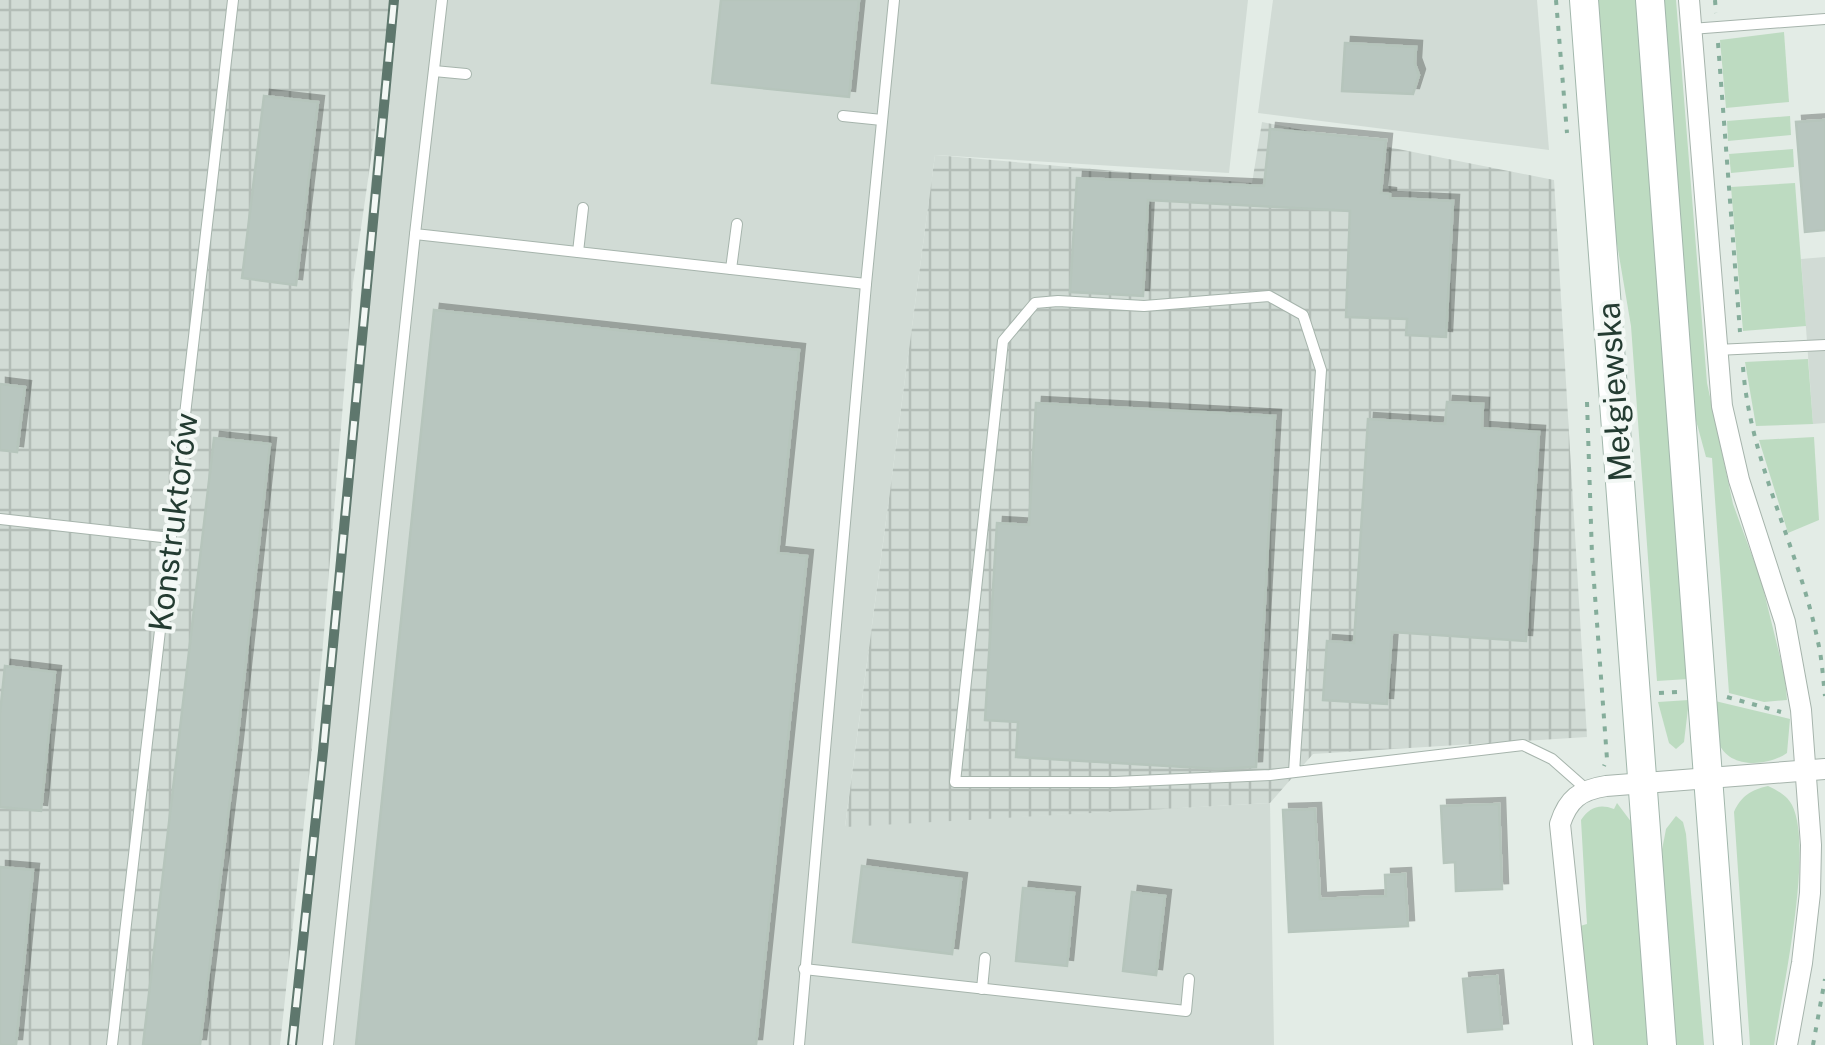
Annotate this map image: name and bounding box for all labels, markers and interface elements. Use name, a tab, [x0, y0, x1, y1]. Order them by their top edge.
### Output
street label: Mełgiewska	[1589, 301, 1639, 483]
street label: Konstruktorów	[141, 411, 205, 633]

